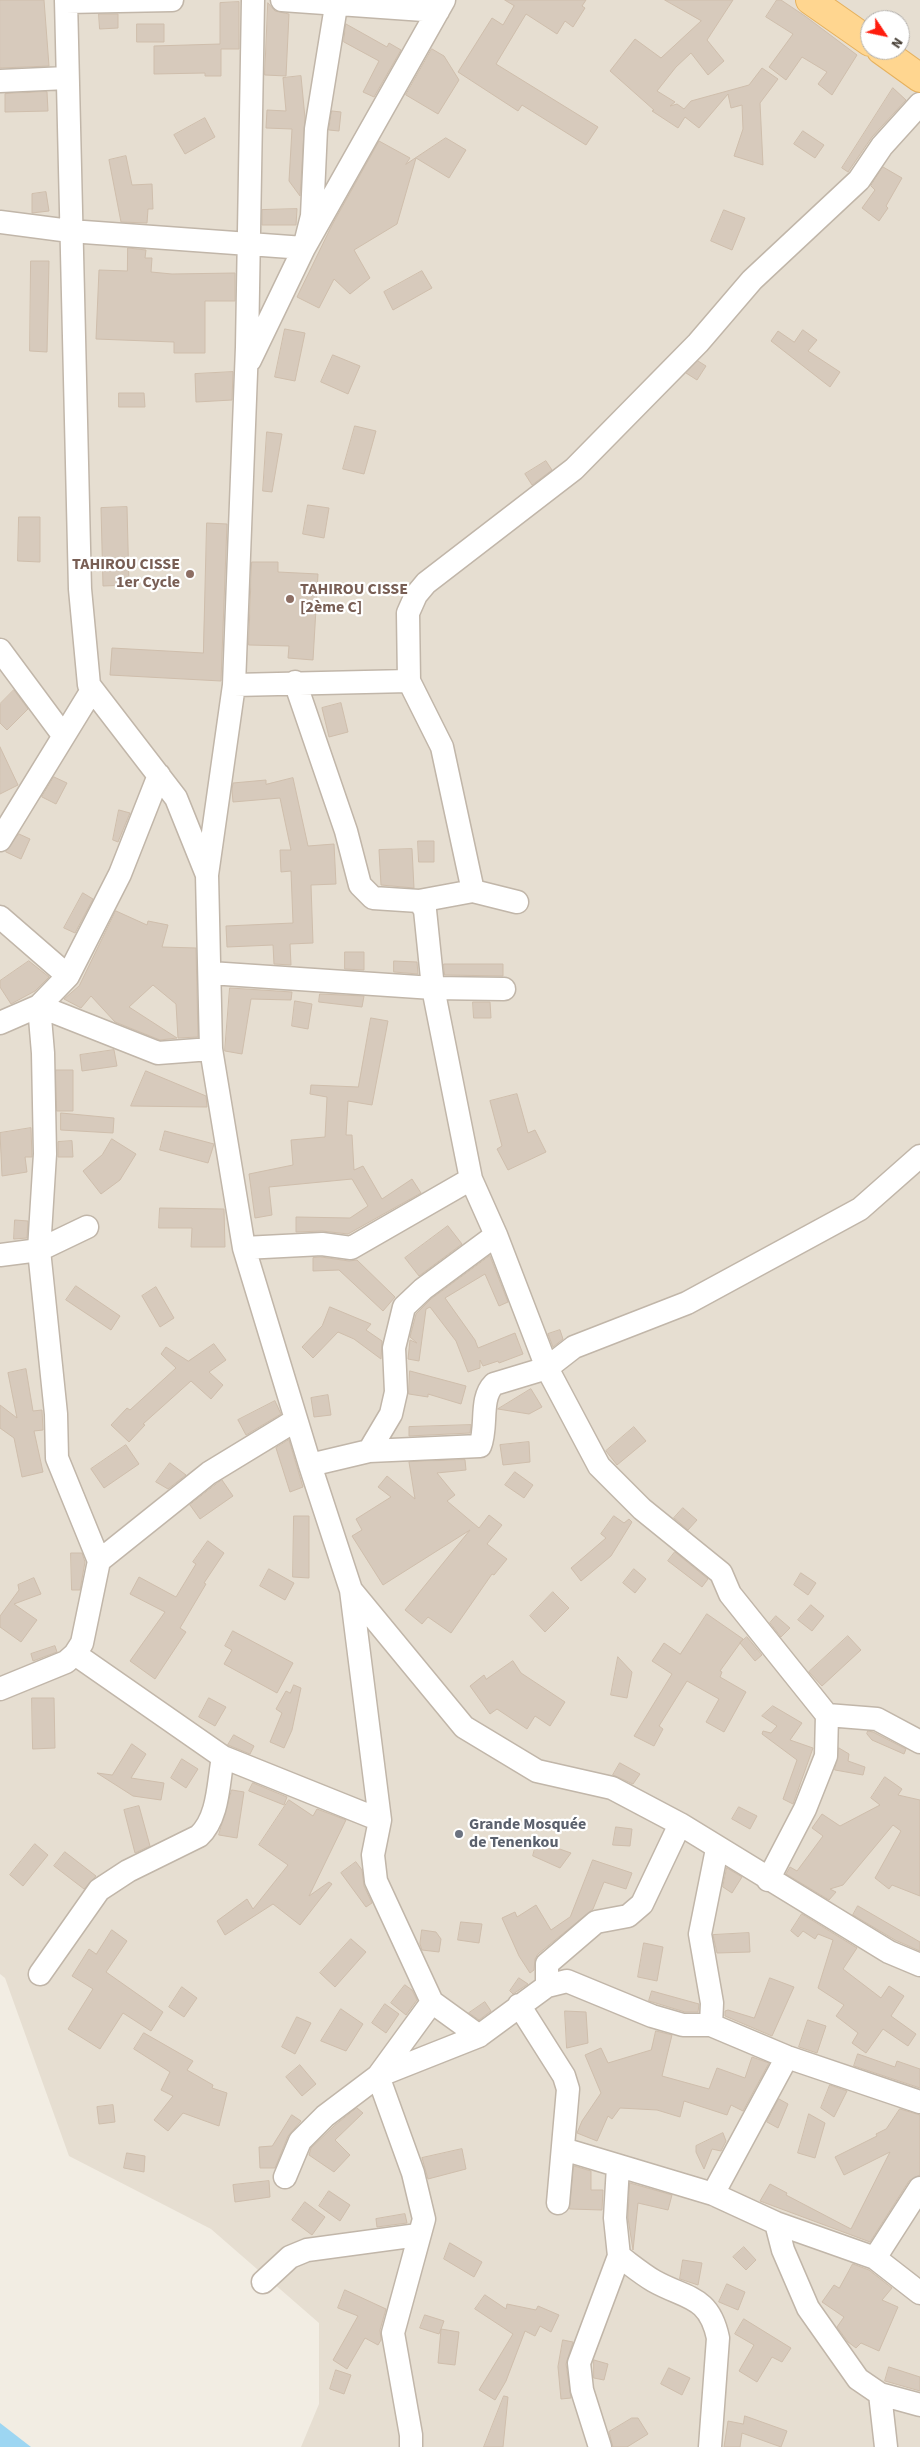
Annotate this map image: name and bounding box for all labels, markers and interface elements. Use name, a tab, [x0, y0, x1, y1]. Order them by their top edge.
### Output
north arrow	[860, 10, 910, 60]
text: N	[886, 33, 908, 52]
place label: TAHIROU CISSE 1er Cycle	[72, 555, 180, 593]
marker: TAHIROU CISSE 1er Cycle	[184, 568, 196, 580]
place label: TAHIROU CISSE [2ème C]	[300, 580, 408, 618]
marker: TAHIROU CISSE [2ème C]	[284, 593, 296, 605]
place label: Grande Mosquée de Tenenkou	[469, 1815, 586, 1853]
marker: Grande Mosquée de Tenenkou	[453, 1828, 465, 1840]

